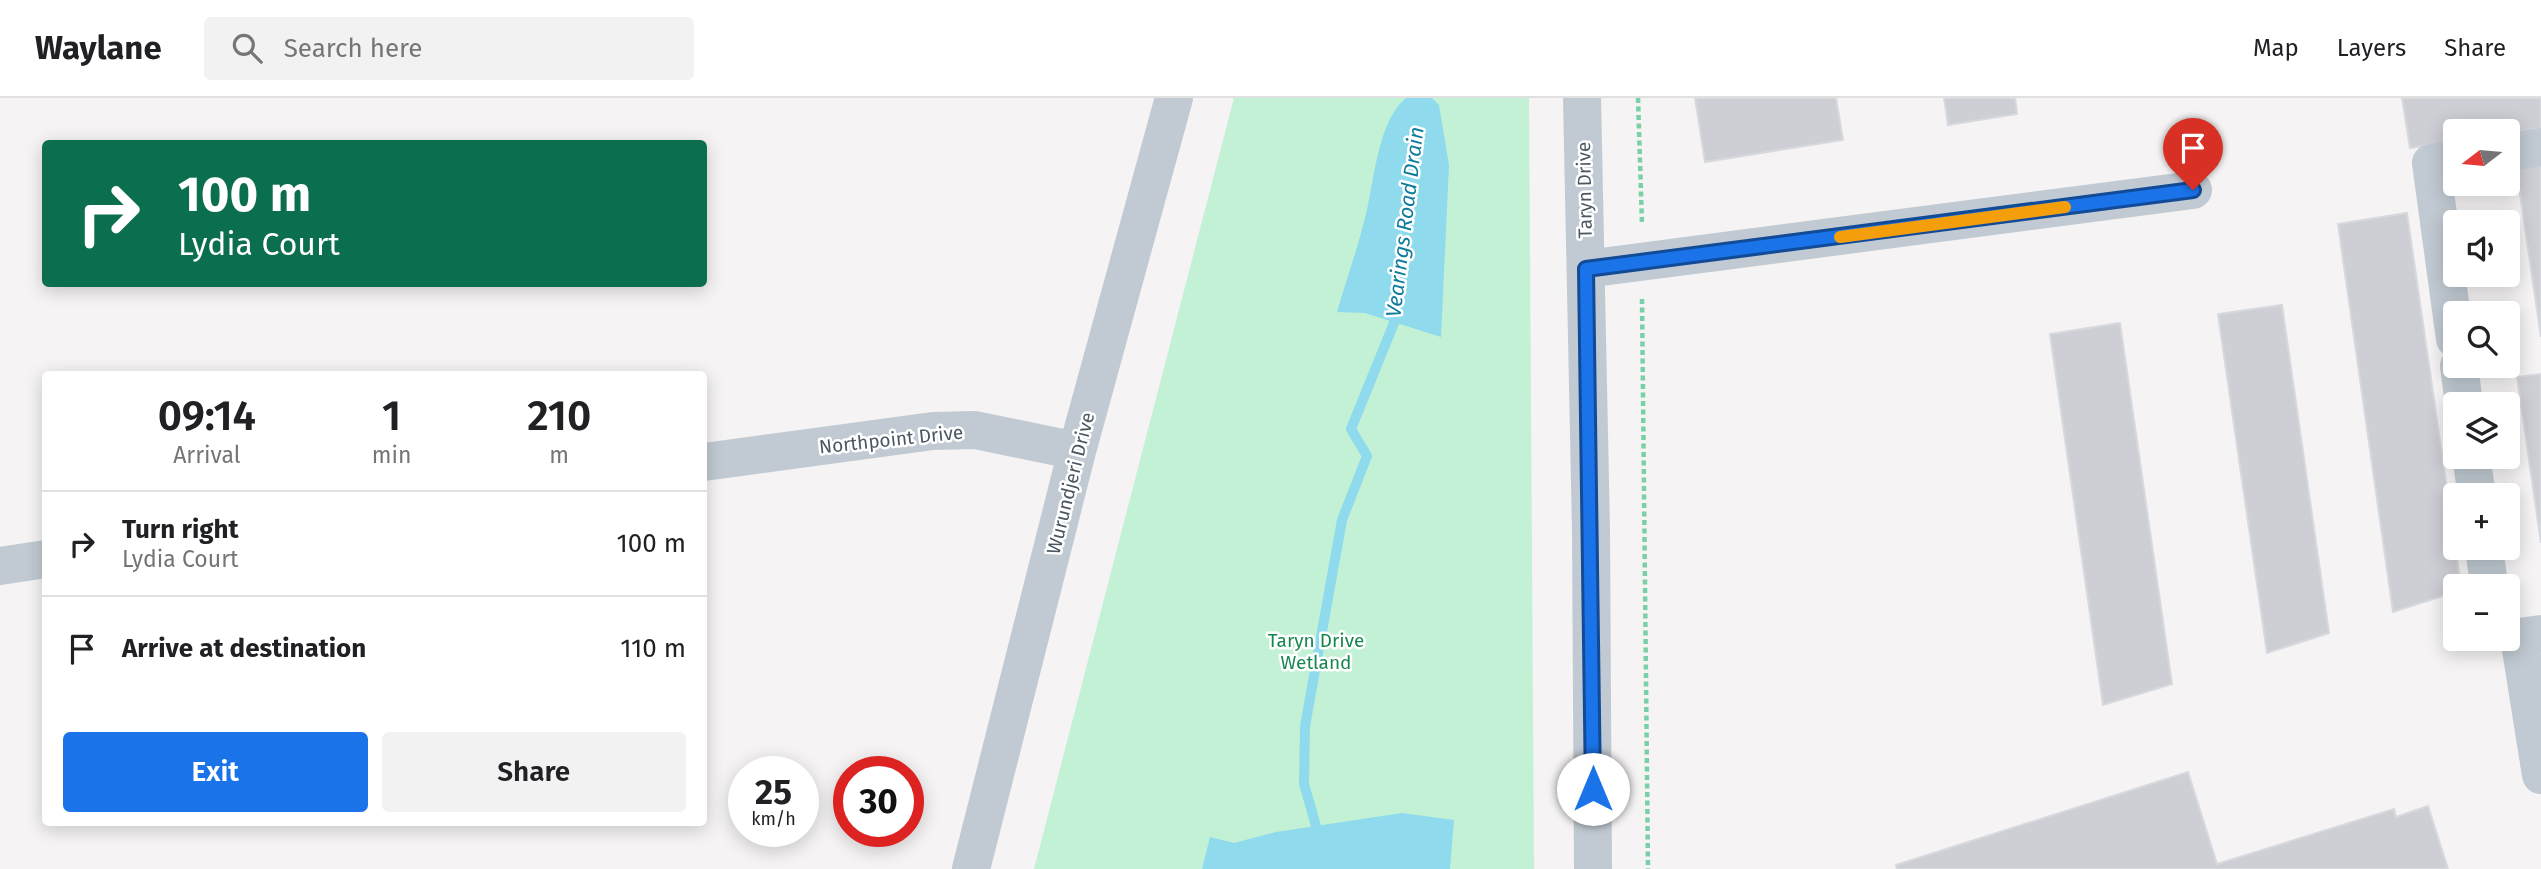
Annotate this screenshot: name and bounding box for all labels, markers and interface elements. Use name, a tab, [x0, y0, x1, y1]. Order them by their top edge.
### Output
search box	[204, 17, 694, 80]
text: Waylane	[35, 28, 162, 68]
icon: search	[228, 29, 266, 67]
text: Search here	[284, 33, 423, 64]
text: Map	[2253, 34, 2299, 62]
text: Layers	[2337, 34, 2406, 62]
text: Share	[2444, 34, 2506, 62]
pin	[2163, 118, 2223, 190]
north arrow	[2443, 119, 2520, 196]
map controls	[2443, 119, 2520, 651]
water label: Vearings Road Drain	[1380, 125, 1430, 319]
icon: arrive	[2174, 129, 2212, 167]
street label: Taryn Drive	[1572, 141, 1597, 238]
text: 100 m	[178, 165, 311, 224]
icon: right	[63, 168, 154, 259]
button: sound	[2443, 210, 2520, 287]
text: Lydia Court	[178, 225, 340, 263]
button: search	[2443, 301, 2520, 378]
text: 09:14	[158, 391, 256, 441]
text: 1	[382, 391, 401, 441]
text: 210	[527, 391, 591, 441]
button: layers	[2443, 392, 2520, 469]
street label: Wurundjeri Drive	[1042, 410, 1099, 556]
street label: Northpoint Drive	[818, 420, 964, 458]
text: Arrival	[173, 441, 241, 469]
text: min	[372, 441, 411, 469]
text: m	[549, 441, 569, 469]
button: +	[2443, 483, 2520, 560]
text: Turn right	[122, 514, 239, 545]
icon: right	[63, 525, 101, 563]
text: 100 m	[617, 528, 686, 559]
text: Lydia Court	[122, 545, 238, 573]
button: −	[2443, 574, 2520, 651]
park label: Taryn Drive Wetland	[1268, 629, 1364, 674]
icon: arrive	[63, 630, 101, 668]
text: Arrive at destination	[122, 633, 366, 664]
text: 110 m	[620, 633, 686, 664]
button: Exit	[63, 732, 368, 812]
button: Share	[382, 732, 686, 812]
position arrow	[1556, 752, 1630, 826]
speed limit sign: 30	[833, 756, 924, 847]
text: 25	[755, 771, 792, 813]
text: km/h	[751, 808, 796, 830]

